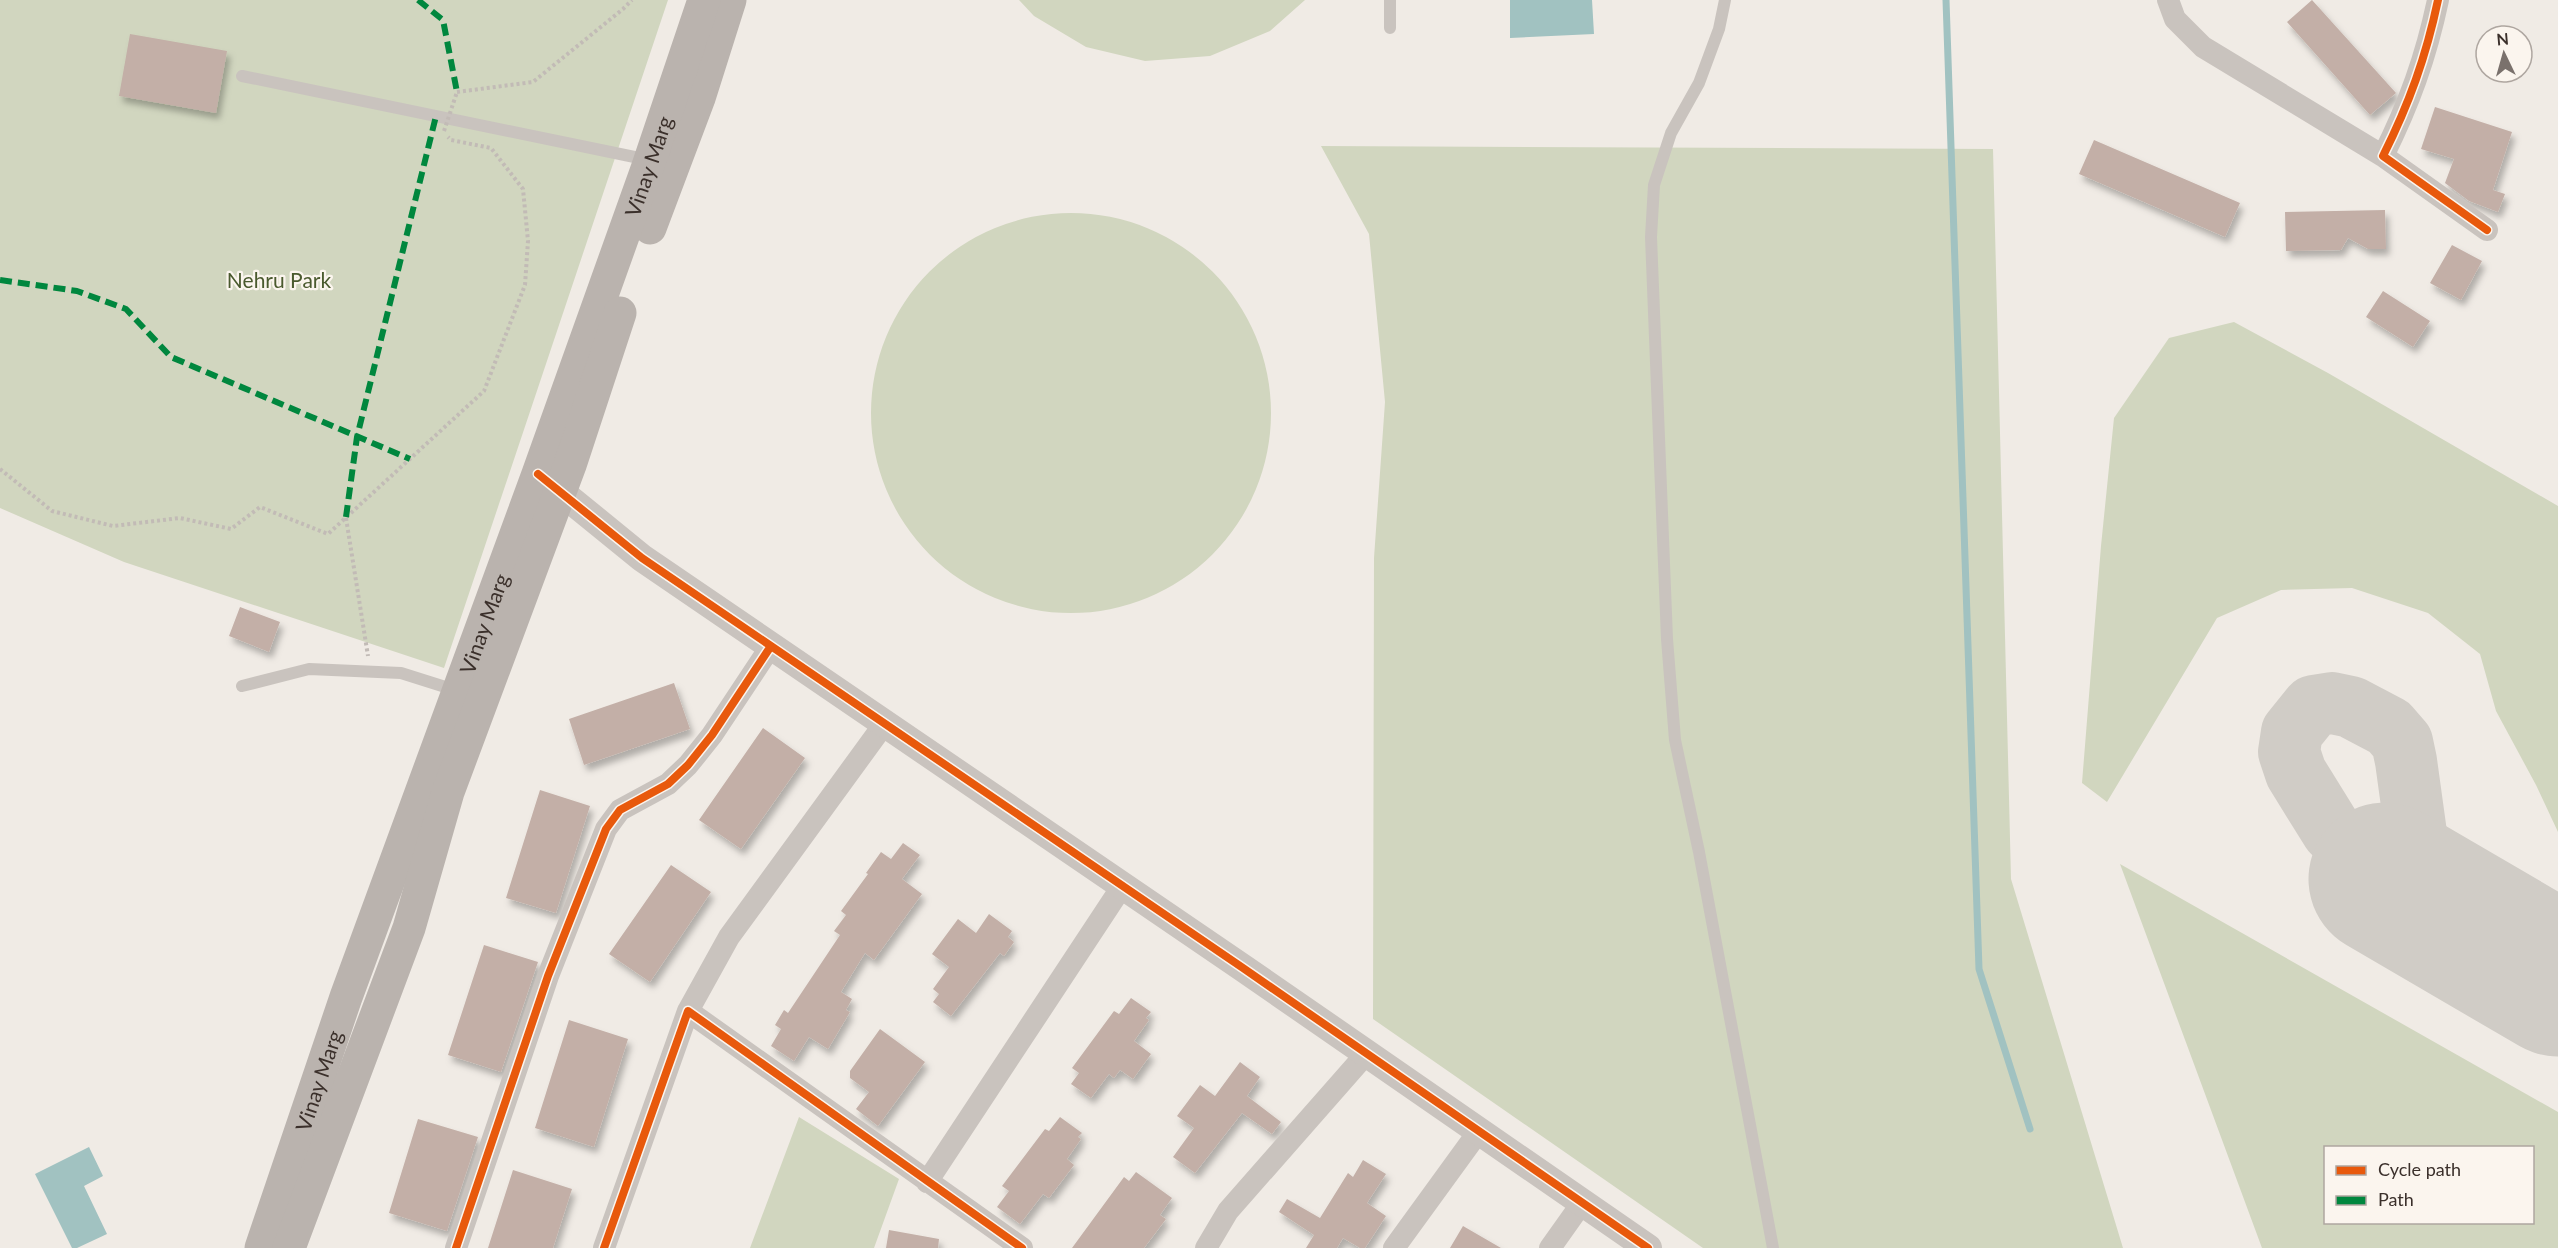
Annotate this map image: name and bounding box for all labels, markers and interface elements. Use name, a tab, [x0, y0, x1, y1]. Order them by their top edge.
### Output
north arrow	[2474, 24, 2534, 84]
text: N	[2496, 29, 2510, 49]
street label: Vinay Marg	[619, 112, 677, 220]
park label: Nehru Park	[227, 267, 331, 292]
street label: Vinay Marg	[453, 570, 513, 677]
street label: Vinay Marg	[289, 1027, 346, 1134]
legend	[2324, 1146, 2534, 1224]
text: Cycle path	[2378, 1158, 2461, 1180]
text: Path	[2378, 1188, 2414, 1210]

